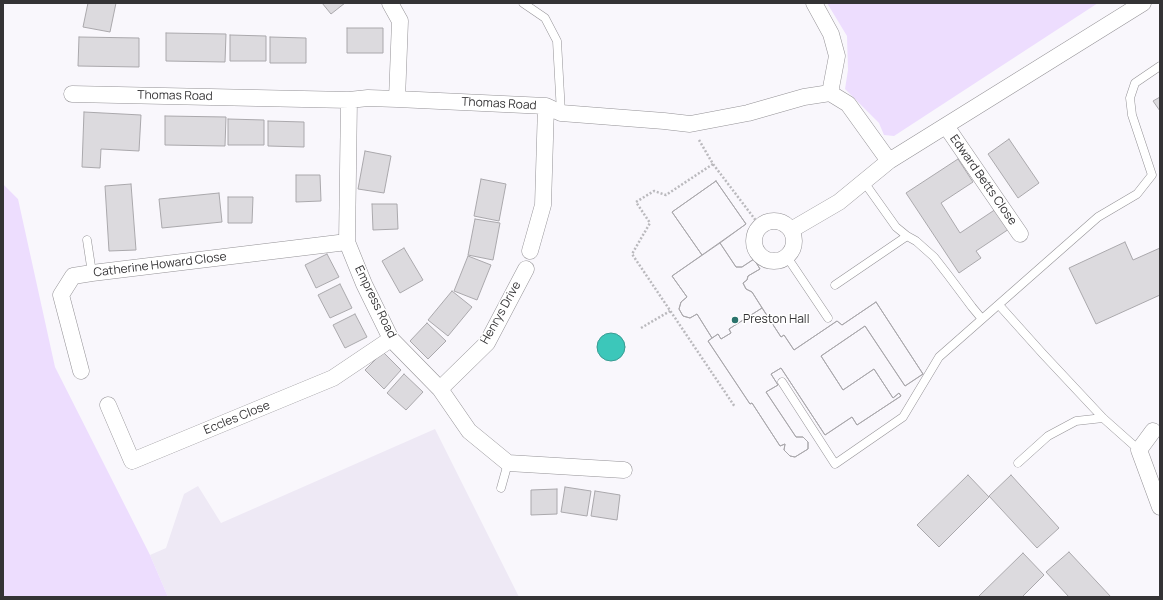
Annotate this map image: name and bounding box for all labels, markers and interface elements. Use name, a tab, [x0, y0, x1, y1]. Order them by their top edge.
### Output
street label: Thomas Road	[137, 88, 213, 104]
street label: Thomas Road	[461, 95, 537, 113]
street label: Edward Betts Close	[946, 132, 1020, 228]
street label: Catherine Howard Close	[93, 250, 227, 280]
street label: Empress Road	[351, 263, 399, 341]
street label: Henrys Drive	[478, 279, 524, 347]
place label: Preston Hall	[743, 313, 809, 327]
marker: Preston Hall	[730, 315, 740, 325]
street label: Eccles Close	[202, 398, 272, 438]

